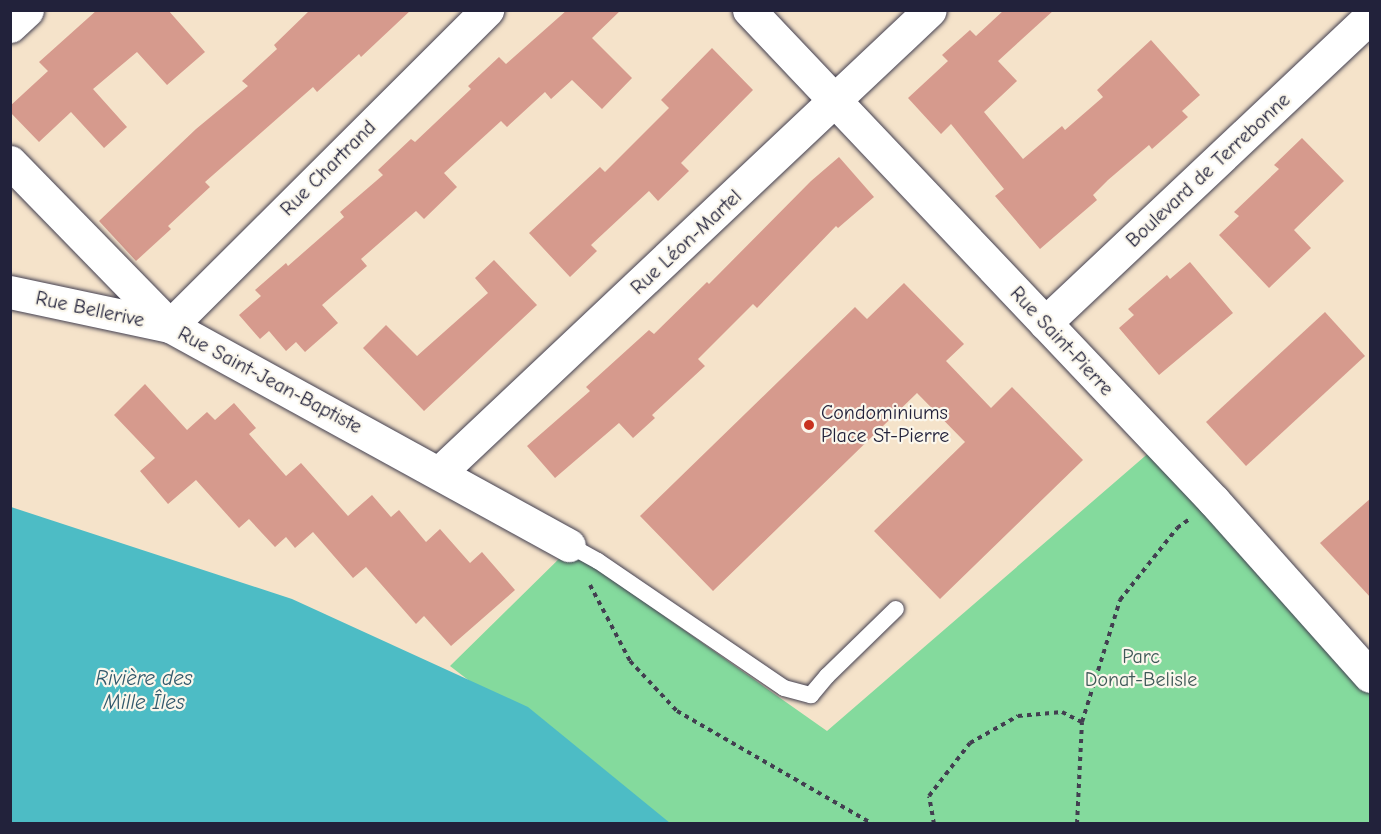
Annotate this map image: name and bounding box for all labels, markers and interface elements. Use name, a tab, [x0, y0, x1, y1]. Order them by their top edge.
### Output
street label: Boulevard de Terrebonne	[1121, 88, 1295, 252]
street label: Rue Chartrand	[275, 115, 381, 221]
street label: Rue Léon-Martel	[626, 185, 746, 299]
street label: Rue Saint-Pierre	[1005, 281, 1119, 401]
street label: Rue Bellerive	[33, 286, 147, 332]
street label: Rue Saint-Jean-Baptiste	[174, 321, 366, 439]
place label: Condominiums Place St-Pierre	[821, 401, 949, 448]
marker: Condominiums Place St-Pierre	[802, 418, 816, 432]
park label: Parc Donat-Belisle	[1085, 644, 1197, 691]
water label: Rivière des Mille Îles	[95, 665, 193, 715]

